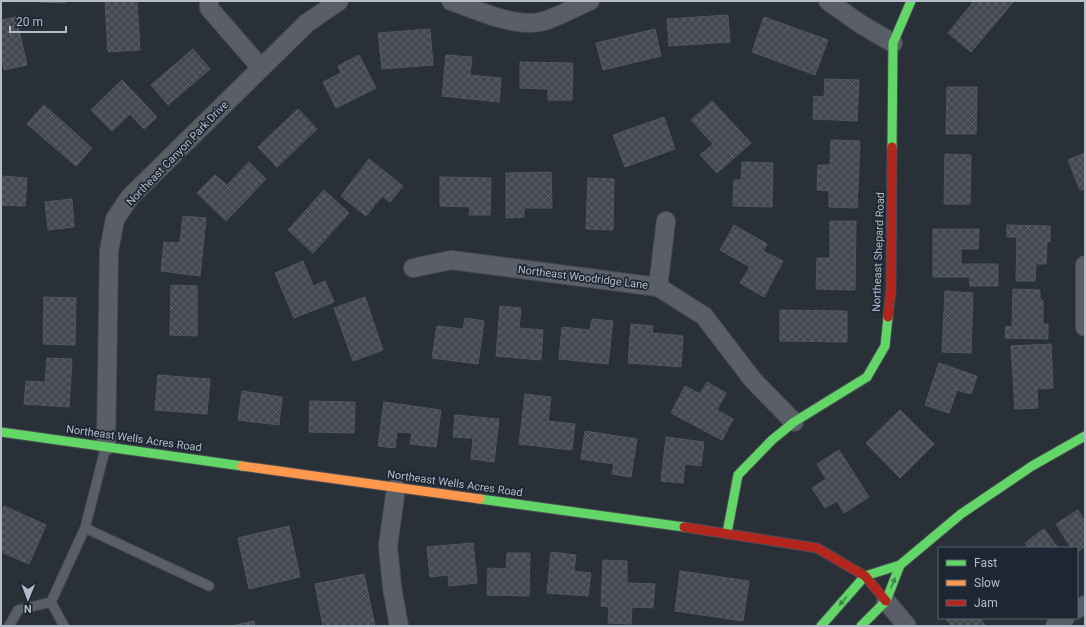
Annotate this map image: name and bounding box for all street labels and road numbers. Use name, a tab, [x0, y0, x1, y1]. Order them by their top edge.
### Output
street label: Northeast Canyon Park Drive	[124, 98, 231, 208]
street label: Northeast Shepard Road	[870, 192, 887, 312]
street label: Northeast Woodridge Lane	[517, 263, 649, 292]
street label: Northeast Wells Acres Road	[65, 423, 203, 454]
street label: Northeast Wells Acres Road	[386, 468, 524, 499]

